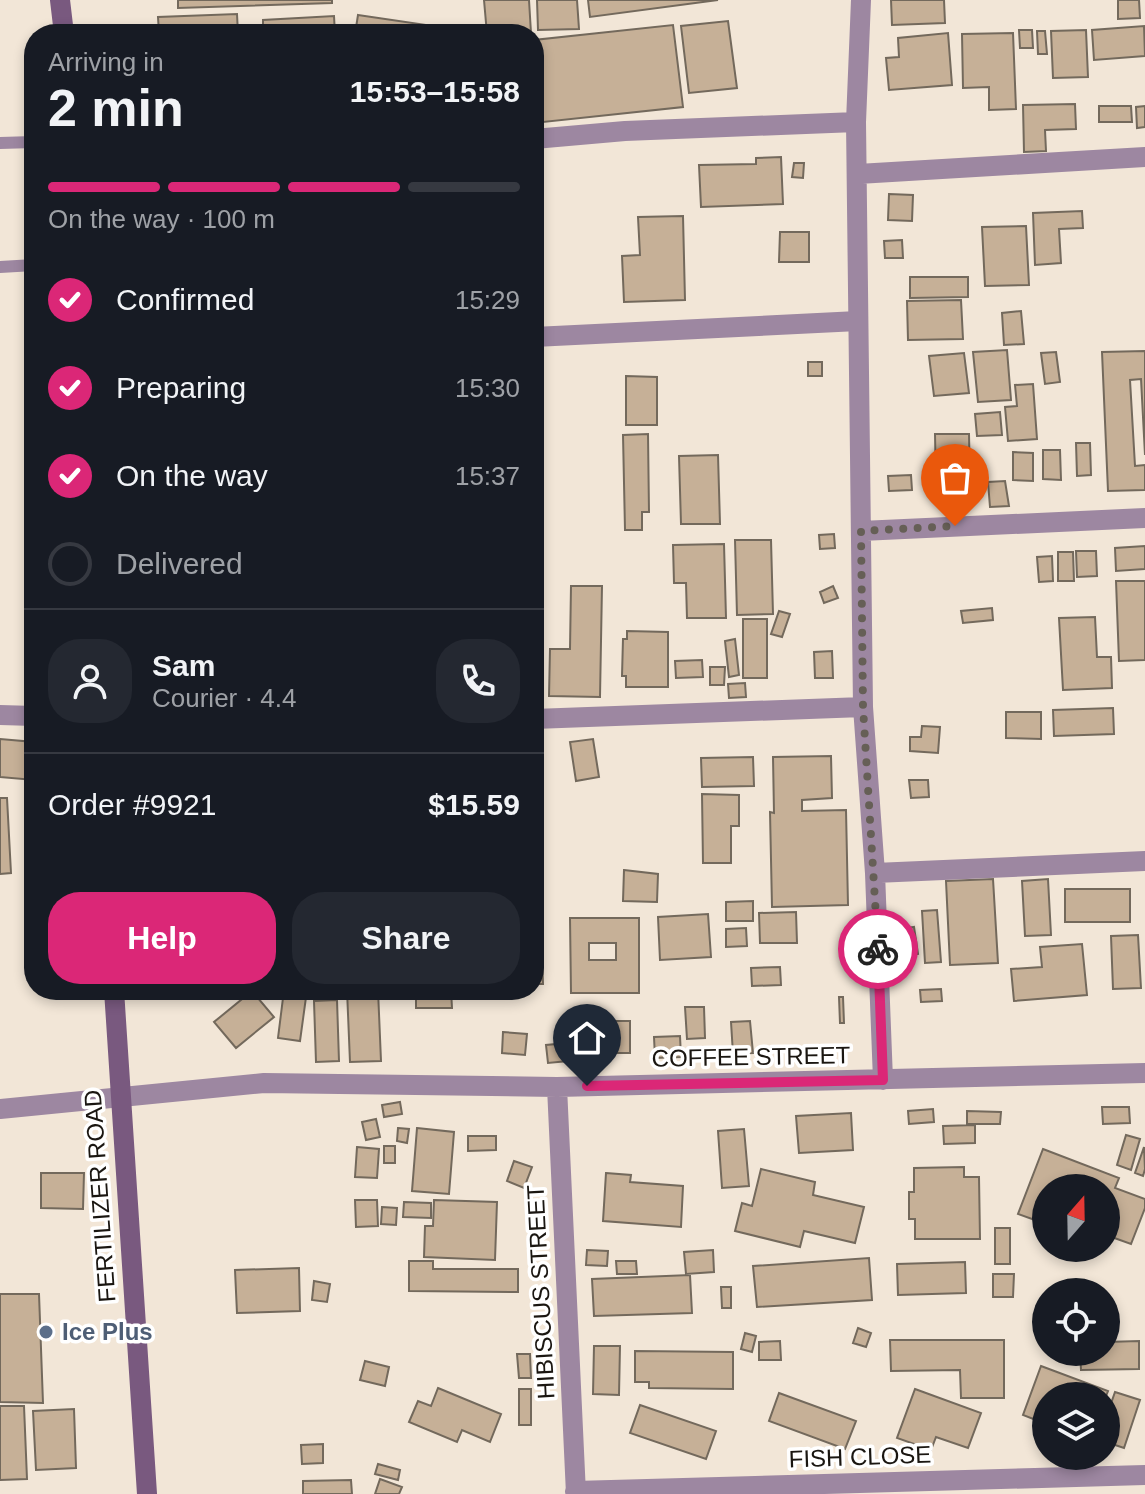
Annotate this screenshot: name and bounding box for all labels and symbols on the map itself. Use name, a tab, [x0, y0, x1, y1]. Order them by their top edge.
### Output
pin	[921, 444, 989, 526]
courier	[838, 909, 918, 989]
pin	[553, 1004, 621, 1086]
street label: COFFEE STREET	[651, 1041, 851, 1072]
street label: FERTILIZER ROAD	[79, 1089, 120, 1303]
north arrow	[1032, 1174, 1120, 1262]
street label: HIBISCUS STREET	[521, 1184, 560, 1400]
place label: Ice Plus	[62, 1318, 153, 1345]
marker: Ice Plus	[37, 1323, 55, 1341]
street label: FISH CLOSE	[788, 1441, 932, 1472]

